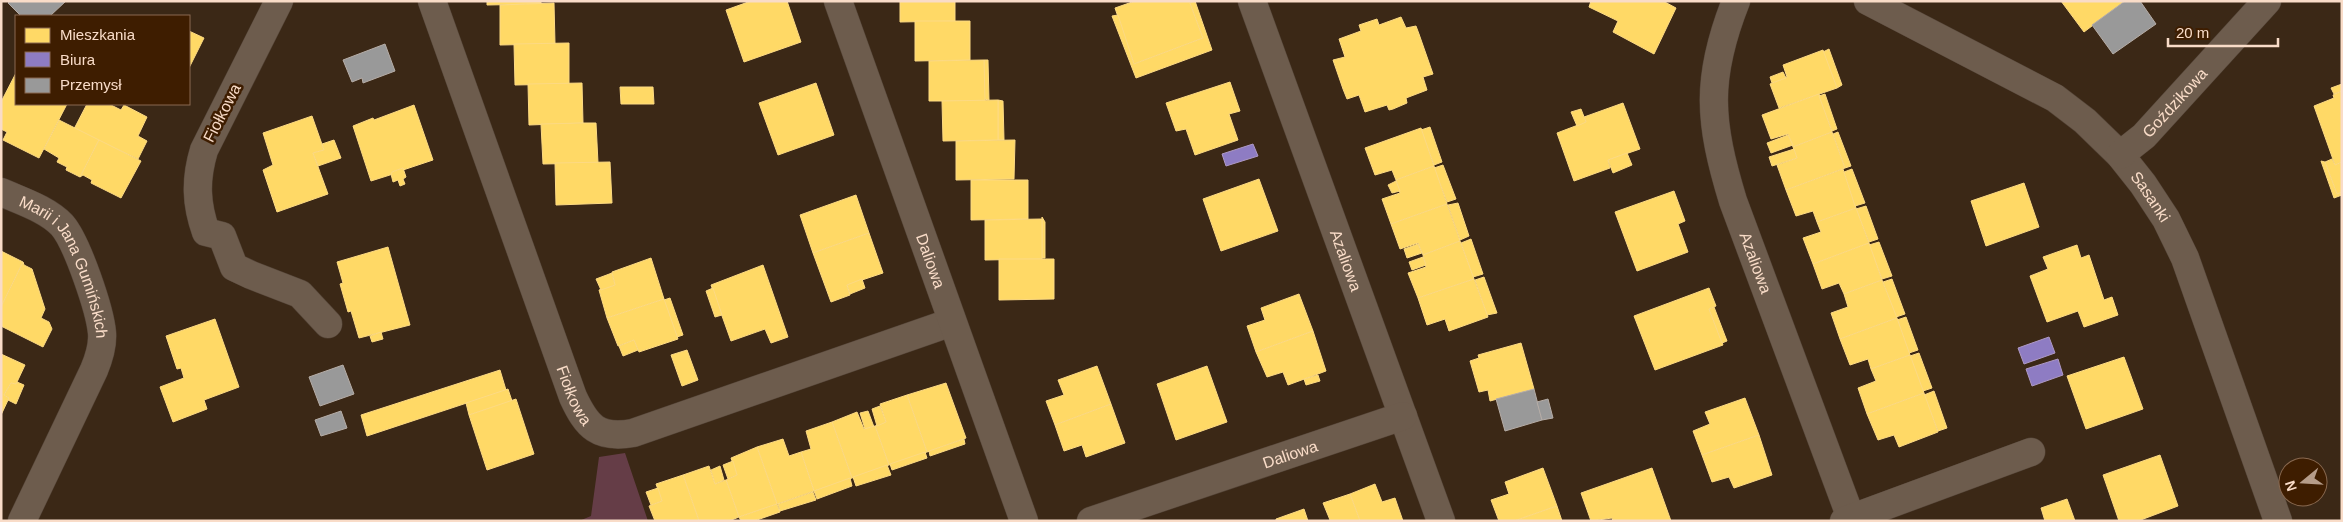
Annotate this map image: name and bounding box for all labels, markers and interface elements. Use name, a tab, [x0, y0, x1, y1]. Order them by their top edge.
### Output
legend	[15, 15, 190, 105]
scale bar	[2168, 15, 2278, 47]
text: 20 m	[2176, 24, 2209, 41]
text: Mieszkania	[60, 26, 136, 43]
text: Biura	[60, 51, 96, 68]
street label: Goździkowa	[2139, 64, 2210, 140]
text: Przemysł	[60, 76, 122, 93]
street label: Fiołkowa	[200, 81, 244, 145]
street label: Sasanki	[2128, 168, 2174, 225]
street label: Marii i Jana Gumińskich	[17, 192, 111, 339]
street label: Azaliowa	[1327, 227, 1365, 294]
street label: Azaliowa	[1737, 230, 1775, 296]
street label: Daliowa	[913, 231, 949, 291]
street label: Fiołkowa	[554, 363, 595, 428]
street label: Daliowa	[1260, 437, 1320, 471]
north arrow	[2278, 457, 2328, 507]
text: N	[2281, 479, 2300, 493]

